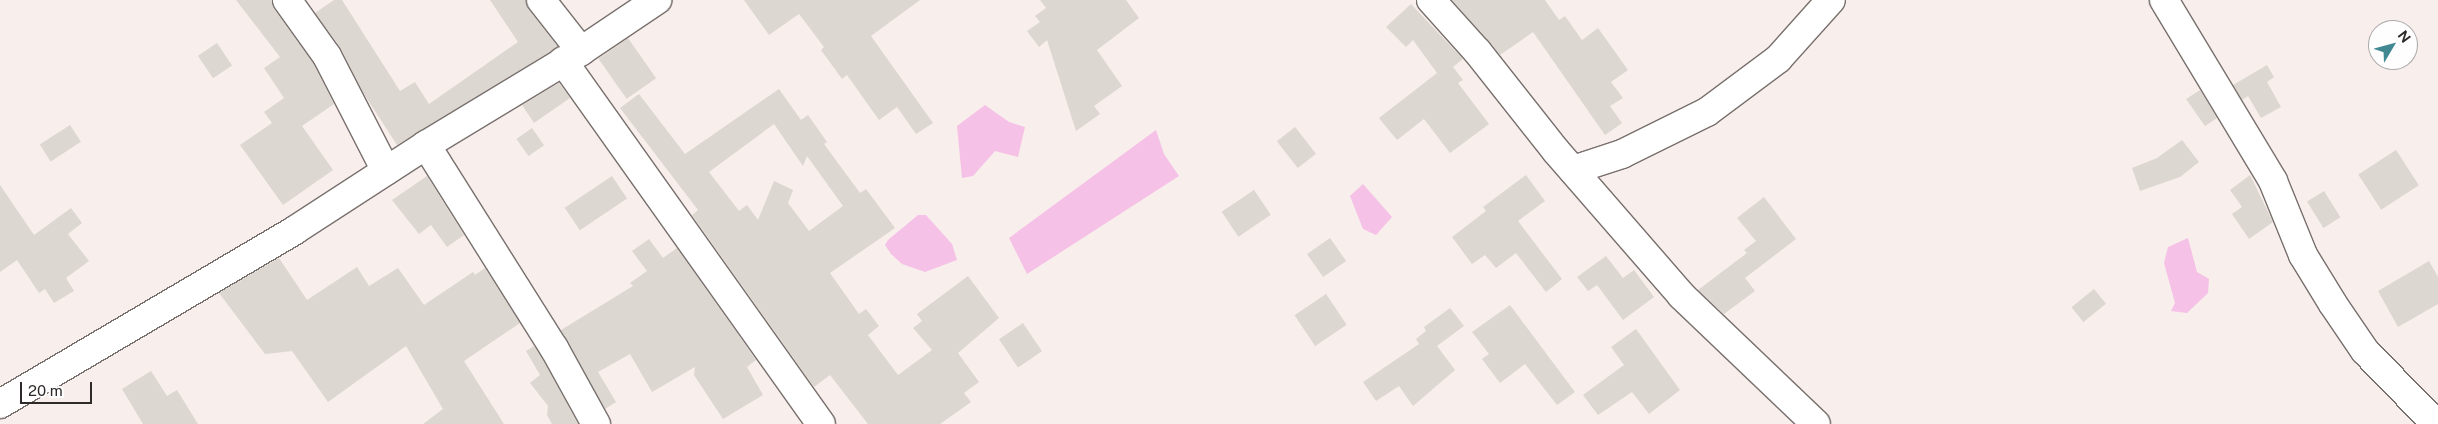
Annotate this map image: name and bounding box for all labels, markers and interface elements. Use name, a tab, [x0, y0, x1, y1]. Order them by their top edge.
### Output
north arrow	[2368, 20, 2418, 70]
text: N	[2394, 27, 2414, 46]
scale bar	[22, 372, 95, 404]
text: 20 m	[28, 382, 63, 399]

